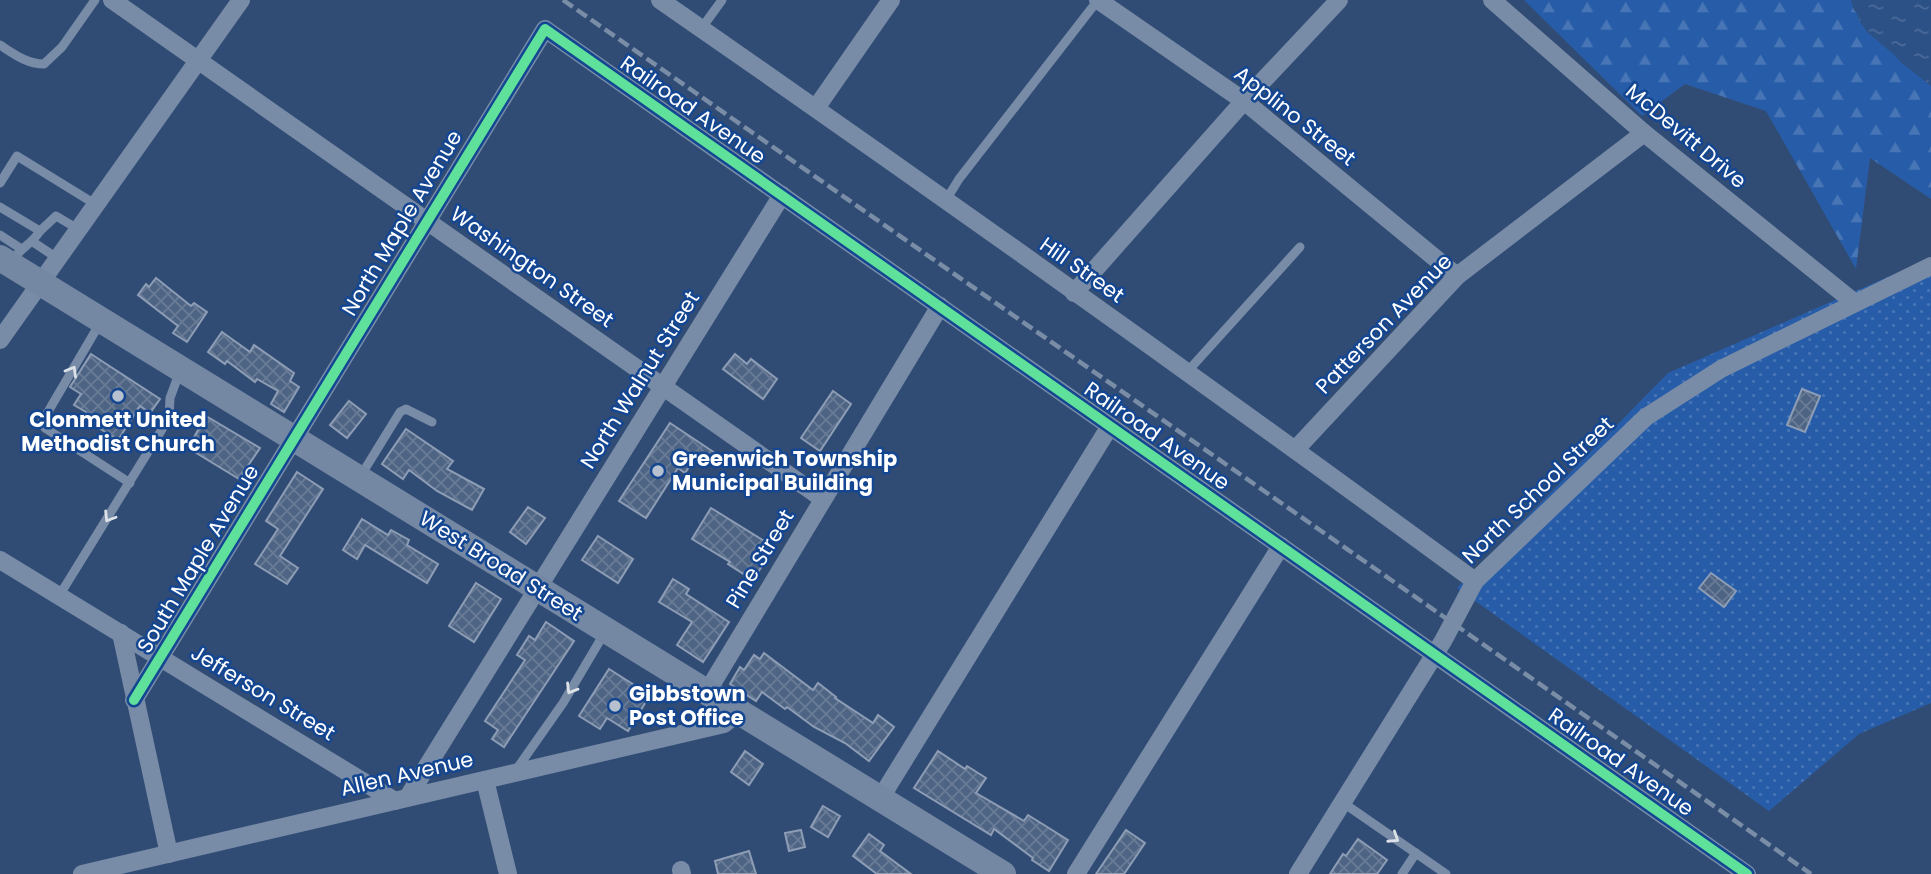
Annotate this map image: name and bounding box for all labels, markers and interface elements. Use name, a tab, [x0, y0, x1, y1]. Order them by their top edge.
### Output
street label: Railroad Avenue	[615, 49, 772, 171]
street label: Applino Street	[1229, 59, 1362, 172]
street label: McDevitt Drive	[1620, 77, 1753, 195]
street label: North Maple Avenue	[335, 124, 469, 321]
street label: Washington Street	[445, 199, 620, 334]
street label: Hill Street	[1034, 230, 1130, 309]
street label: Patterson Avenue	[1309, 247, 1458, 400]
street label: North Walnut Street	[573, 285, 706, 474]
one-way arrow	[64, 366, 77, 379]
street label: Railroad Avenue	[1079, 375, 1236, 497]
marker: Clonmett United Methodist Church	[110, 388, 126, 404]
place label: Clonmett United Methodist Church	[21, 405, 215, 458]
street label: North School Street	[1456, 410, 1620, 570]
place label: Greenwich Township Municipal Building	[672, 444, 897, 497]
street label: South Maple Avenue	[130, 459, 265, 658]
marker: Greenwich Township Municipal Building	[650, 463, 666, 479]
street label: West Broad Street	[414, 504, 588, 628]
street label: Pine Street	[719, 504, 801, 614]
one-way arrow	[104, 509, 117, 522]
street label: Jefferson Street	[186, 638, 341, 747]
place label: Gibbstown Post Office	[629, 679, 746, 732]
one-way arrow	[566, 682, 579, 695]
marker: Gibbstown Post Office	[607, 698, 623, 714]
street label: Railroad Avenue	[1543, 701, 1700, 823]
street label: Allen Avenue	[338, 744, 476, 803]
one-way arrow	[1386, 830, 1399, 843]

